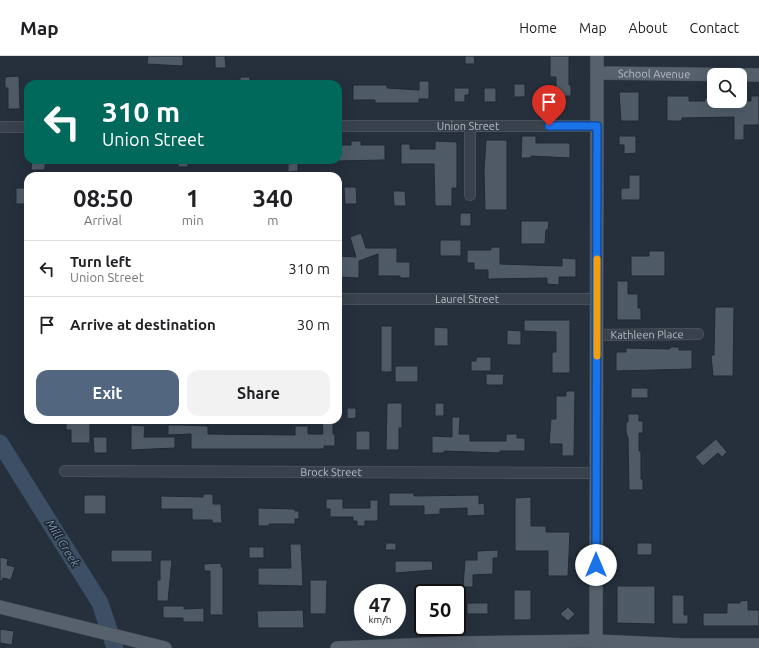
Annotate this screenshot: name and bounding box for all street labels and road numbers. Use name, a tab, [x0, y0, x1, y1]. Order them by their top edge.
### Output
street label: School Avenue	[618, 67, 690, 80]
street label: Union Street	[437, 120, 500, 132]
street label: Laurel Street	[435, 293, 500, 305]
street label: Kathleen Place	[610, 328, 684, 341]
street label: Brock Street	[300, 466, 362, 478]

